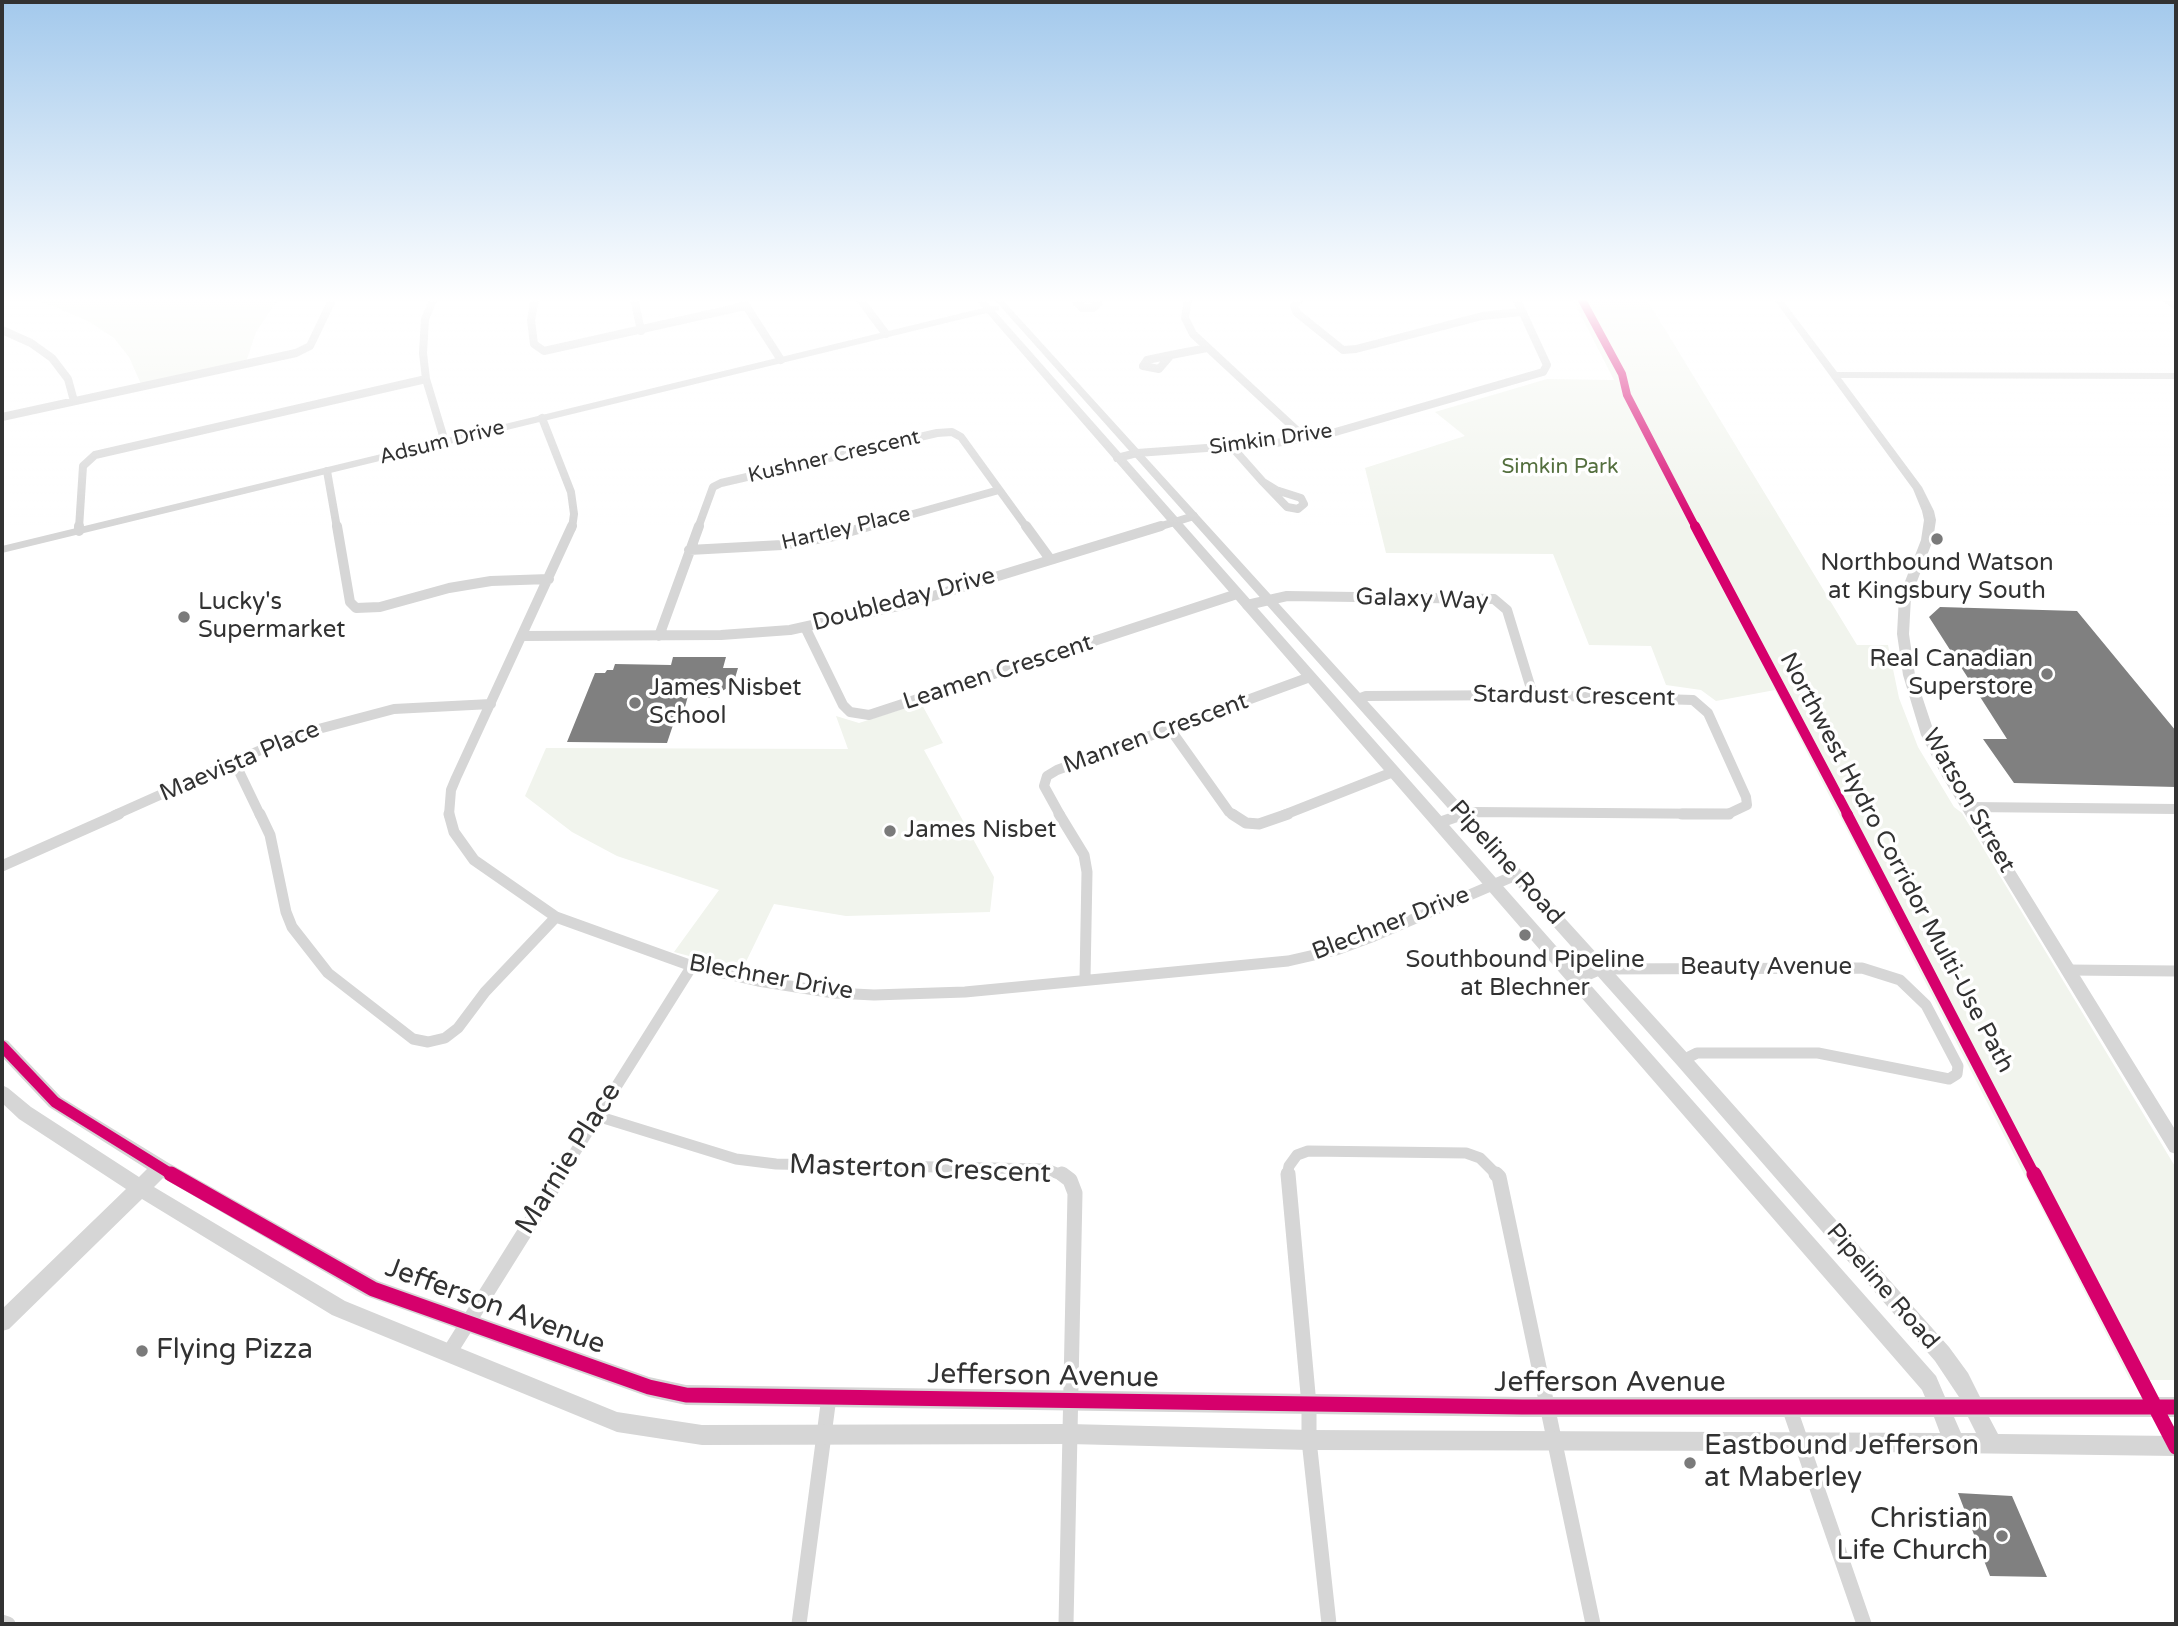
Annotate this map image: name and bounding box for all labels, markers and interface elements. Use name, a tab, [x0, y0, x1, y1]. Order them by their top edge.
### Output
street label: Adsum Drive	[377, 415, 507, 471]
street label: Simkin Drive	[1208, 419, 1334, 461]
street label: Kushner Crescent	[746, 425, 922, 489]
park label: Simkin Park	[1501, 454, 1619, 480]
street label: Hartley Place	[779, 502, 913, 556]
marker: Northbound Watson at Kingsbury South	[1929, 531, 1945, 547]
place label: Northbound Watson at Kingsbury South	[1820, 550, 2054, 606]
street label: Doubleday Drive	[809, 562, 999, 638]
street label: Galaxy Way	[1355, 583, 1489, 617]
place label: Lucky's Supermarket	[198, 589, 345, 645]
marker: Lucky's Supermarket	[176, 609, 192, 625]
street label: Leamen Crescent	[900, 629, 1096, 717]
place label: Real Canadian Superstore	[1869, 646, 2033, 702]
street label: Northwest Hydro Corridor Multi-Use Path	[1773, 648, 2019, 1078]
marker: Real Canadian Superstore	[2039, 666, 2055, 682]
place label: James Nisbet School	[649, 675, 801, 731]
street label: Stardust Crescent	[1472, 681, 1676, 713]
street label: Manren Crescent	[1060, 687, 1252, 781]
marker: James Nisbet School	[627, 695, 643, 711]
street label: Maevista Place	[156, 715, 324, 809]
street label: Watson Street	[1915, 724, 2021, 878]
street label: Pipeline Road	[1443, 795, 1569, 931]
place label: James Nisbet	[904, 817, 1056, 845]
marker: James Nisbet	[882, 823, 898, 839]
street label: Blechner Drive	[1308, 881, 1474, 967]
marker: Southbound Pipeline at Blechner	[1517, 927, 1533, 943]
place label: Southbound Pipeline at Blechner	[1406, 947, 1644, 1003]
street label: Blechner Drive	[687, 949, 855, 1007]
street label: Beauty Avenue	[1680, 954, 1852, 982]
street label: Marnie Place	[509, 1077, 629, 1241]
street label: Masterton Crescent	[789, 1149, 1051, 1191]
street label: Pipeline Road	[1820, 1218, 1944, 1356]
street label: Jefferson Avenue	[381, 1252, 609, 1362]
place label: Flying Pizza	[156, 1334, 313, 1368]
marker: Flying Pizza	[134, 1343, 150, 1359]
street label: Jefferson Avenue	[927, 1358, 1159, 1396]
street label: Jefferson Avenue	[1494, 1367, 1726, 1401]
place label: Eastbound Jefferson at Maberley	[1704, 1430, 1979, 1496]
marker: Eastbound Jefferson at Maberley	[1682, 1455, 1698, 1471]
place label: Christian Life Church	[1836, 1503, 1988, 1569]
marker: Christian Life Church	[1994, 1528, 2010, 1544]

